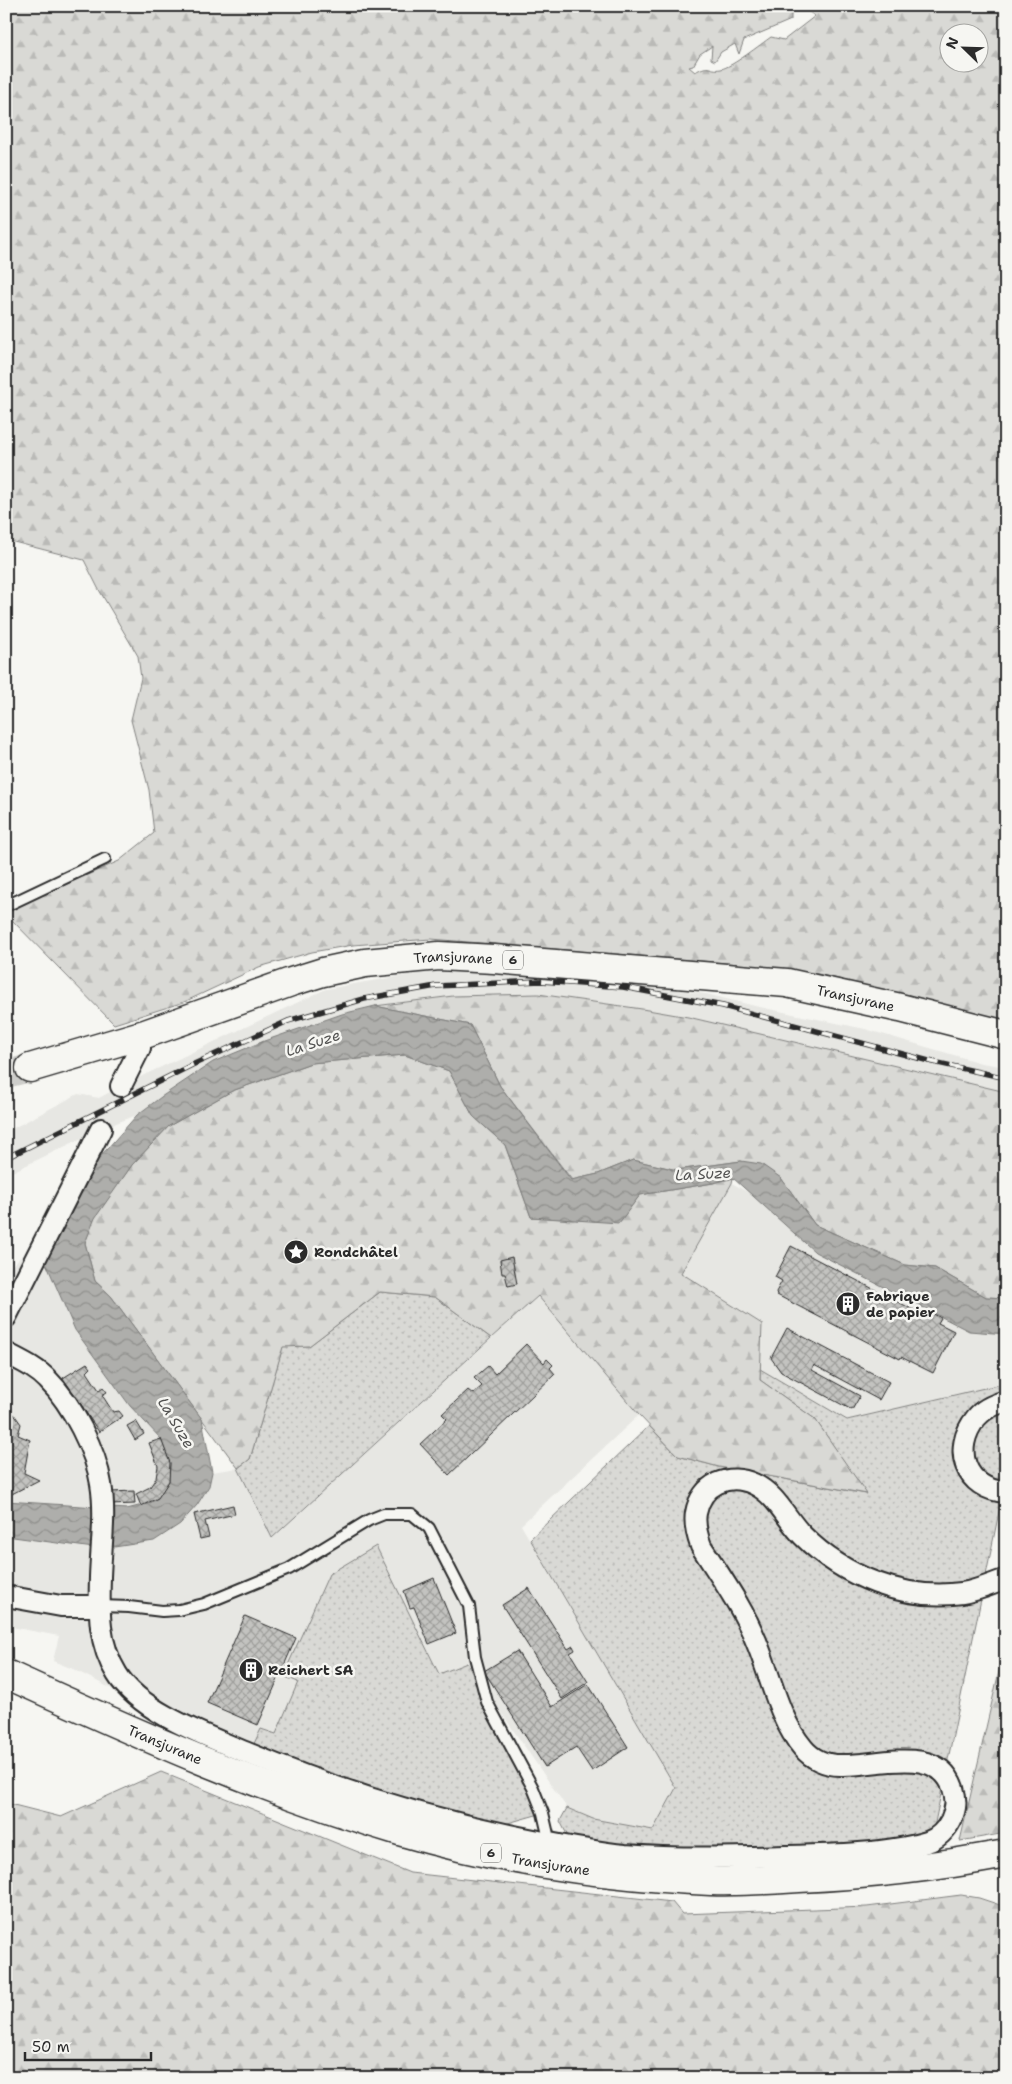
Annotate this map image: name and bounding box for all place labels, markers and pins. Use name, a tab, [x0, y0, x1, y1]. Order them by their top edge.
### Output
place icon: Rondchâtel	[283, 1239, 309, 1265]
place label: Rondchâtel	[314, 1243, 398, 1261]
place label: Fabrique de papier	[866, 1287, 936, 1321]
building icon: Fabrique de papier	[835, 1291, 861, 1317]
building icon: Reichert SA	[238, 1657, 264, 1683]
place label: Reichert SA	[268, 1661, 353, 1679]

